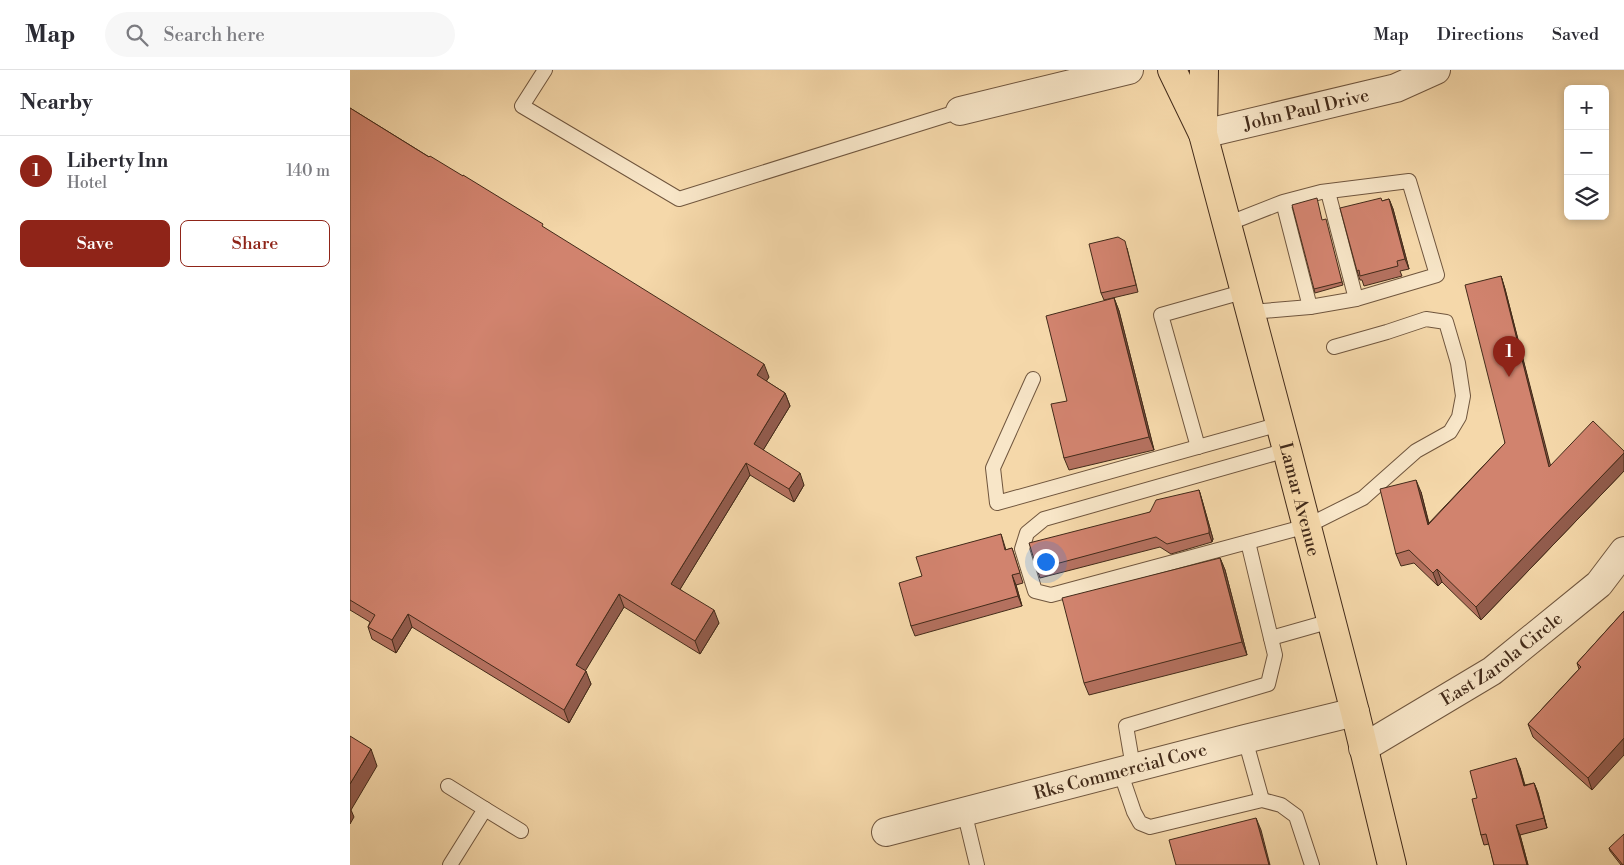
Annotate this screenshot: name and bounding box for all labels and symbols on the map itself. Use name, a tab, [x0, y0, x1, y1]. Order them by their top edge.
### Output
street label: John Paul Drive	[1240, 84, 1371, 136]
pin: 1	[1493, 336, 1525, 377]
street label: Lamar Avenue	[1273, 440, 1325, 559]
your location	[1033, 549, 1059, 575]
street label: East Zarola Circle	[1437, 607, 1568, 711]
street label: Rks Commercial Cove	[1031, 738, 1209, 805]

